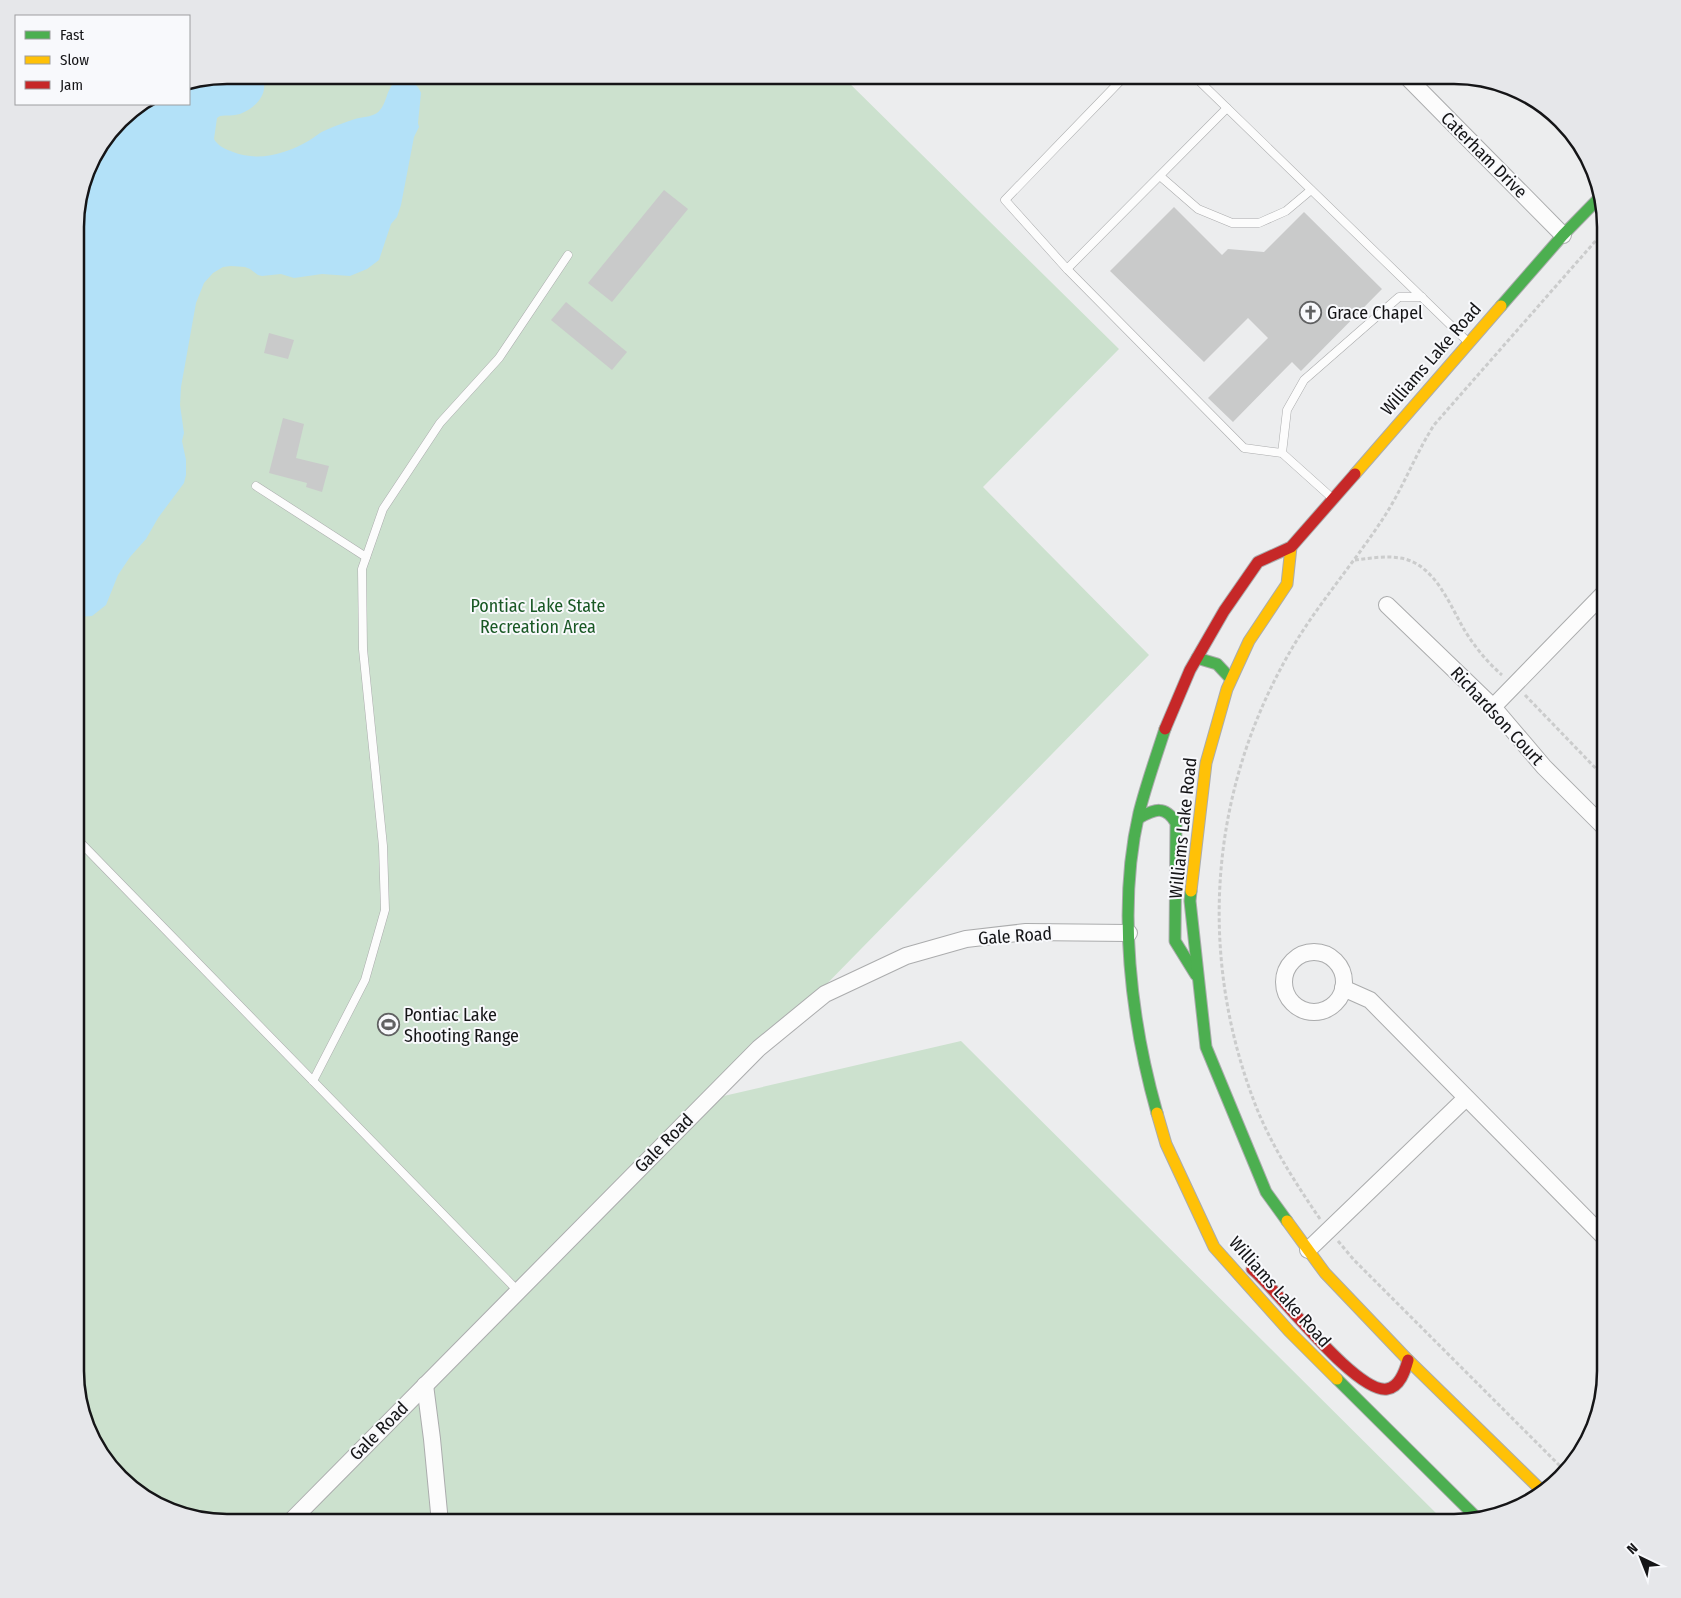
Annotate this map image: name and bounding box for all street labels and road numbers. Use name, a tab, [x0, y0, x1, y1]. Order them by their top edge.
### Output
street label: Caterham Drive	[1436, 107, 1532, 203]
street label: Williams Lake Road	[1376, 298, 1486, 420]
street label: Richardson Court	[1446, 662, 1548, 770]
street label: Williams Lake Road	[1165, 756, 1201, 900]
street label: Gale Road	[977, 922, 1053, 950]
street label: Gale Road	[630, 1109, 698, 1177]
street label: Williams Lake Road	[1224, 1232, 1336, 1352]
street label: Gale Road	[345, 1397, 413, 1465]

